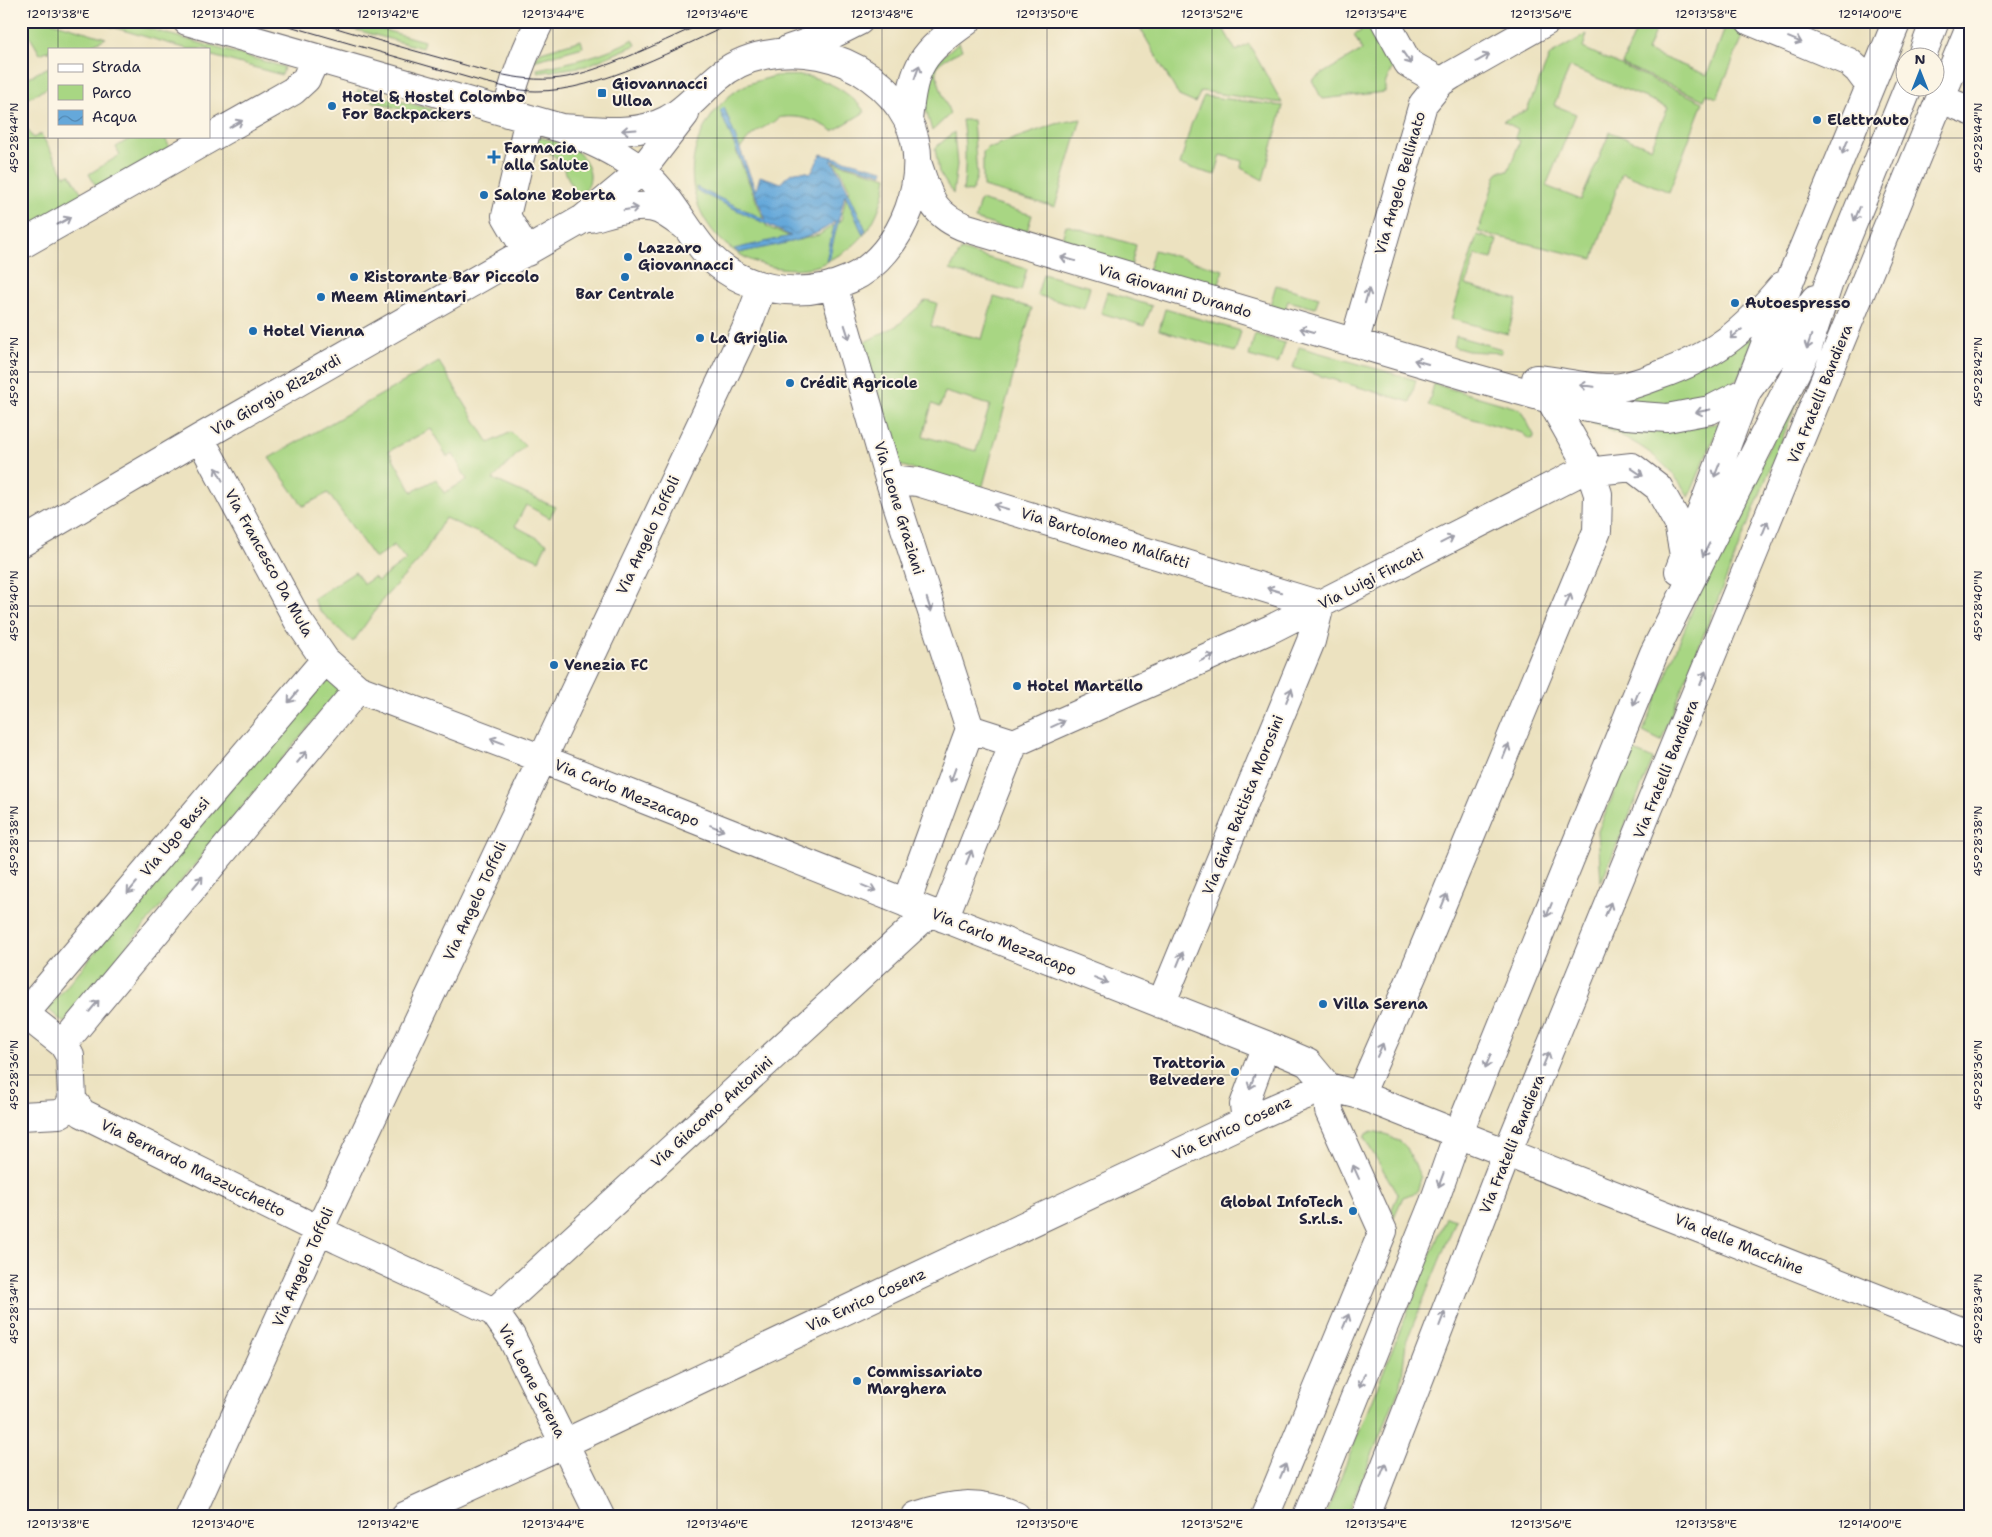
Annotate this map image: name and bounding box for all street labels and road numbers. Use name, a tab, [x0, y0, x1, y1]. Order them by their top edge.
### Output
street label: Via Angelo Bellinato	[1370, 109, 1430, 257]
street label: Via Giovanni Durando	[1096, 259, 1254, 323]
street label: Via Fratelli Bandiera	[1783, 321, 1857, 467]
street label: Via Giorgio Rizzardi	[207, 350, 345, 440]
street label: Via Leone Graziani	[869, 439, 929, 577]
street label: Via Angelo Toffoli	[612, 472, 684, 598]
street label: Via Francesco Da Mula	[220, 486, 318, 641]
street label: Via Bartolomeo Malfatti	[1018, 503, 1192, 573]
street label: Via Luigi Fincati	[1315, 544, 1427, 614]
street label: Via Fratelli Bandiera	[1629, 696, 1703, 842]
street label: Via Gian Battista Morosini	[1198, 712, 1288, 898]
street label: Via Carlo Mezzacapo	[551, 755, 703, 831]
street label: Via Ugo Bassi	[136, 793, 214, 881]
street label: Via Angelo Toffoli	[439, 838, 511, 964]
street label: Via Carlo Mezzacapo	[928, 904, 1080, 980]
street label: Via Giacomo Antonini	[647, 1052, 777, 1172]
street label: Via Fratelli Bandiera	[1475, 1071, 1549, 1217]
street label: Via Enrico Cosenz	[1169, 1091, 1295, 1165]
street label: Via Bernardo Mazzucchetto	[97, 1114, 289, 1222]
street label: Via Angelo Toffoli	[268, 1204, 338, 1330]
street label: Via delle Macchine	[1671, 1209, 1807, 1279]
street label: Via Enrico Cosenz	[803, 1263, 929, 1337]
street label: Via Leone Serena	[494, 1321, 571, 1442]

